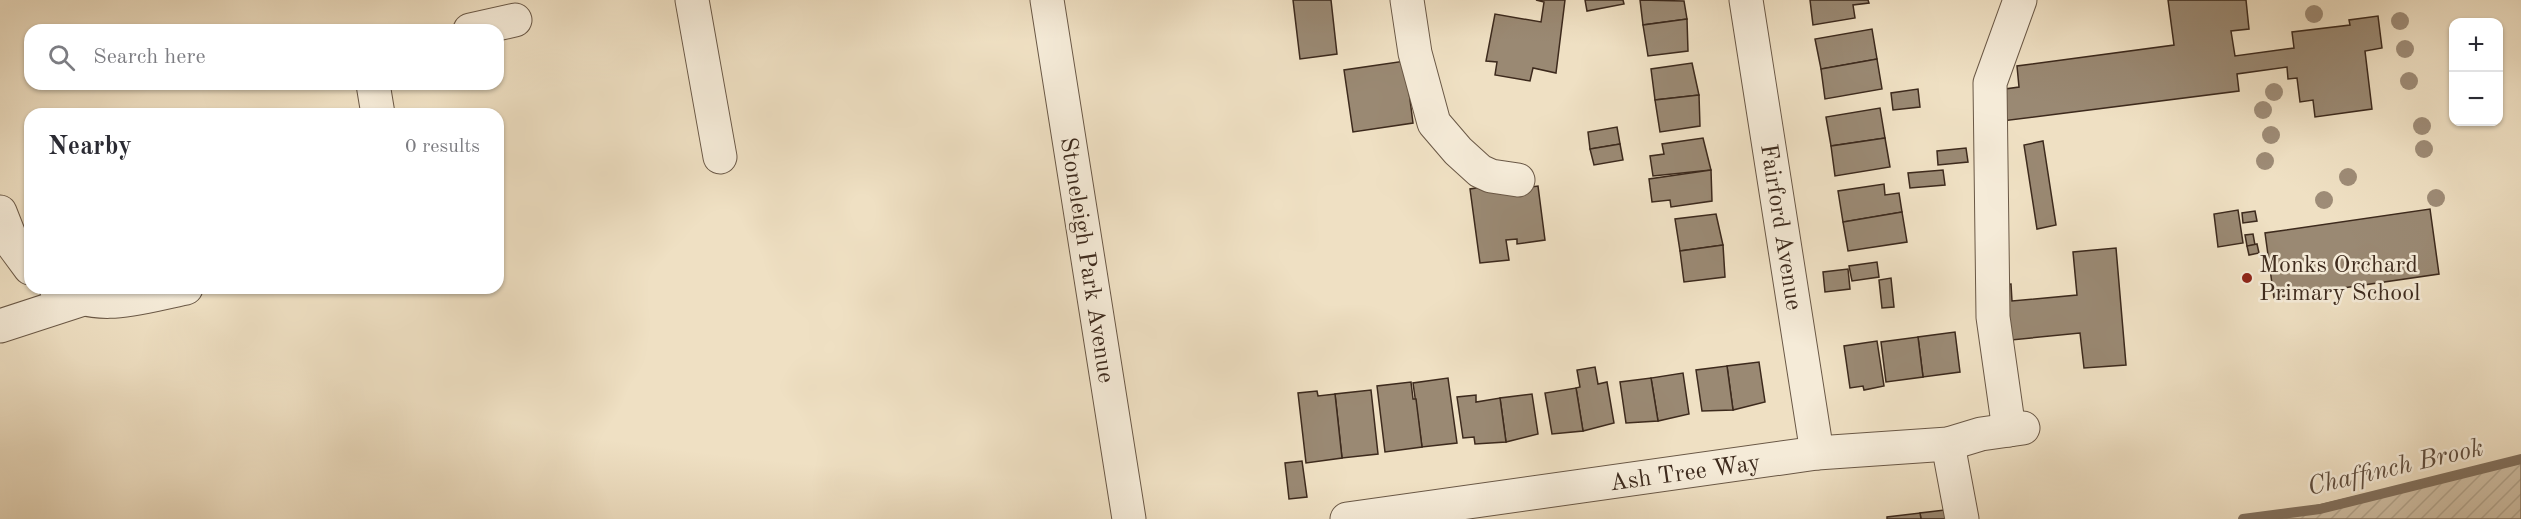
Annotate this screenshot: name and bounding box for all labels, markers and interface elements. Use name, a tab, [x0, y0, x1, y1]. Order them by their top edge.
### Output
map controls	[2449, 18, 2503, 126]
button: +	[2449, 18, 2503, 72]
search box	[24, 24, 504, 90]
icon: search	[45, 41, 78, 74]
text: Search here	[93, 46, 206, 68]
button: −	[2449, 72, 2503, 126]
text: Nearby	[48, 134, 132, 160]
street label: Stoneleigh Park Avenue	[1055, 136, 1117, 385]
text: 0 results	[405, 137, 480, 157]
street label: Fairford Avenue	[1755, 142, 1805, 312]
place label: Monks Orchard Primary School	[2259, 254, 2421, 306]
marker: Monks Orchard Primary School	[2240, 271, 2254, 285]
water label: Chaffinch Brook	[2305, 435, 2486, 501]
street label: Ash Tree Way	[1608, 451, 1763, 496]

